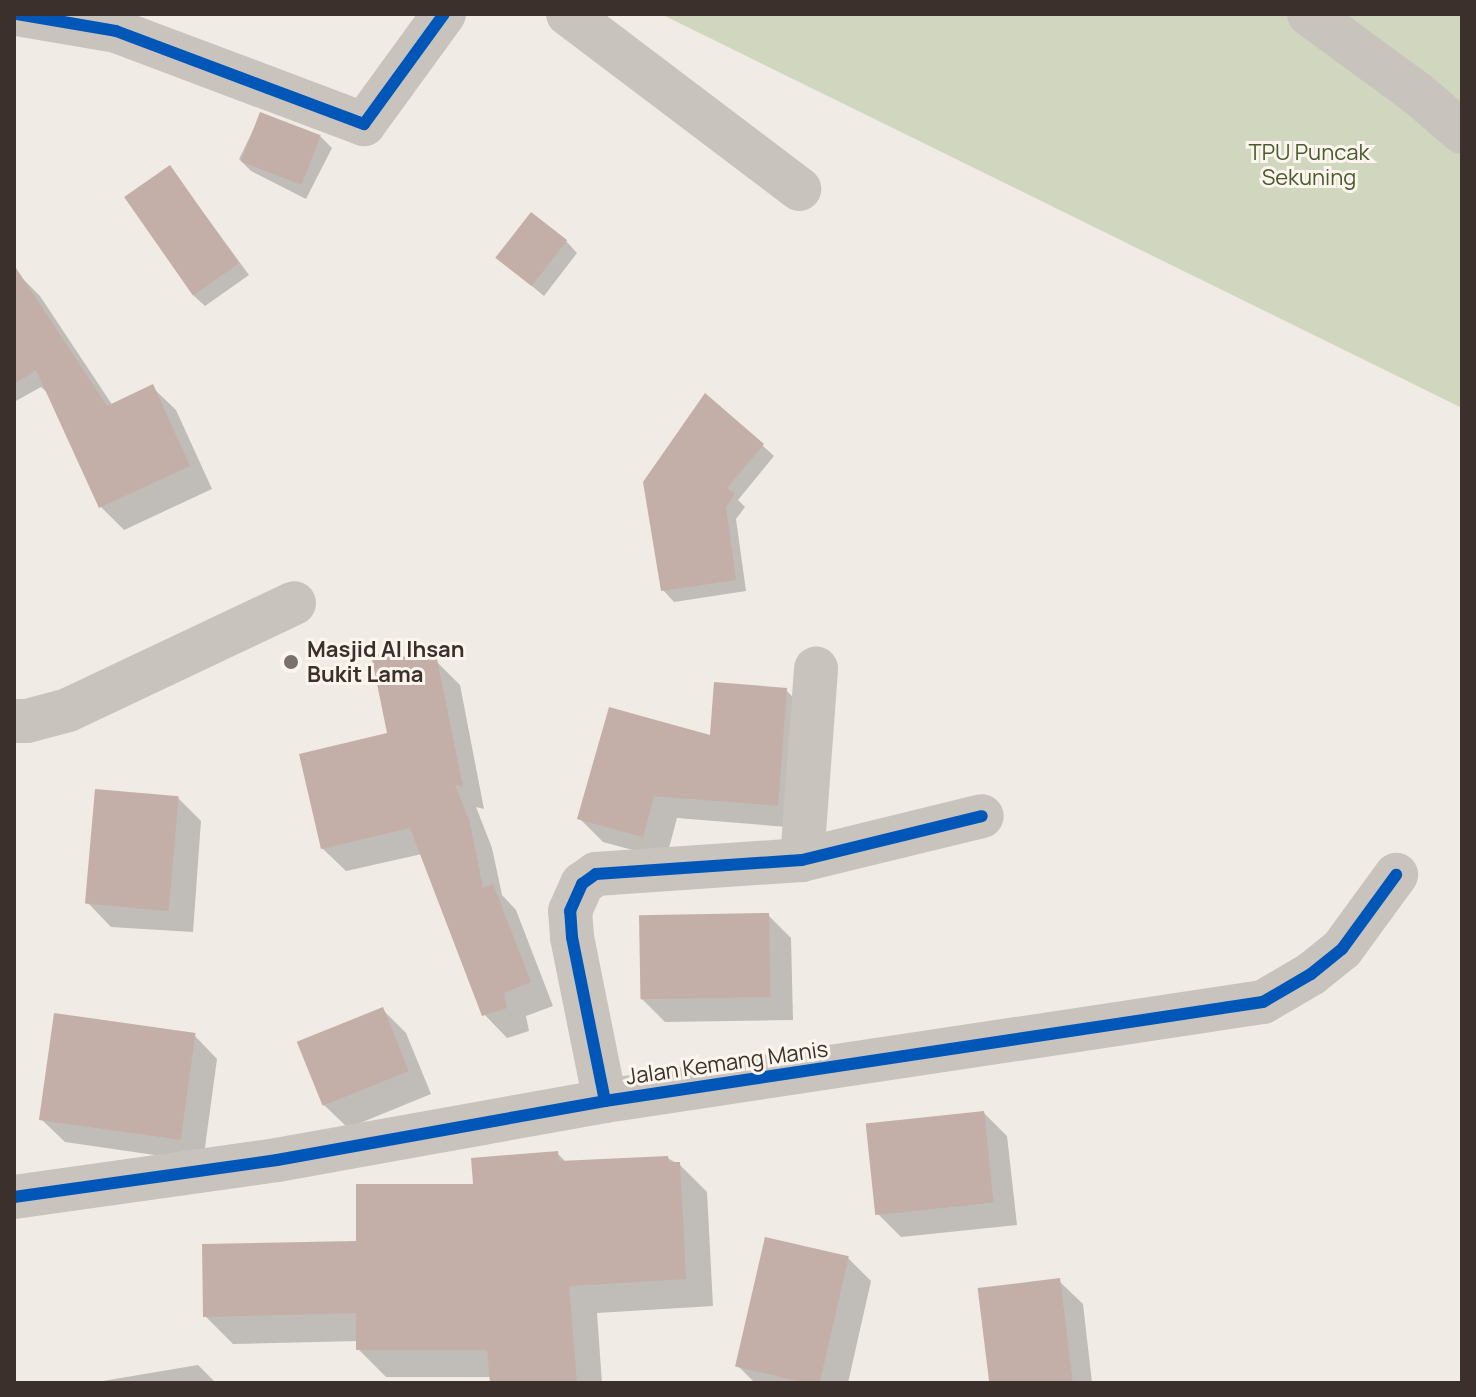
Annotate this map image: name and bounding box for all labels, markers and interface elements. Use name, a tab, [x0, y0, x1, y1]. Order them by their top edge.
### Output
park label: TPU Puncak Sekuning	[1249, 139, 1369, 190]
place label: Masjid Al Ihsan Bukit Lama	[307, 636, 464, 688]
marker: Masjid Al Ihsan Bukit Lama	[282, 653, 300, 671]
street label: Jalan Kemang Manis	[624, 1036, 830, 1090]

